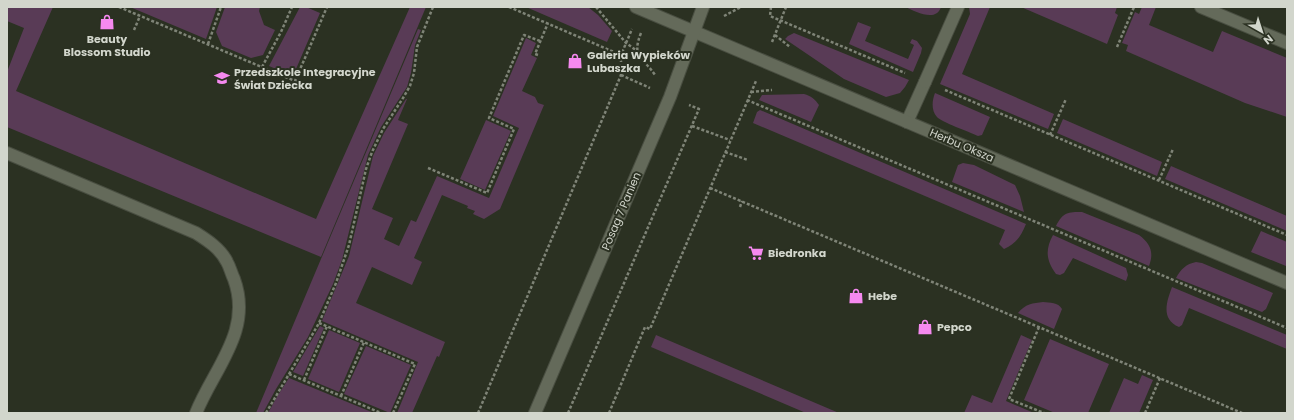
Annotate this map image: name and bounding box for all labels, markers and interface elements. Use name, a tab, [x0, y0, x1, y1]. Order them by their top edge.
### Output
north arrow	[1242, 12, 1282, 52]
shop icon: Beauty Blossom Studio	[98, 13, 116, 31]
place label: Beauty Blossom Studio	[63, 31, 151, 60]
text: N	[1260, 31, 1277, 49]
place label: Galeria Wypieków Lubaszka	[587, 47, 690, 76]
shop icon: Galeria Wypieków Lubaszka	[566, 52, 584, 70]
place label: Przedszkole Integracyjne Świat Dziecka	[234, 64, 376, 93]
school or university icon: Przedszkole Integracyjne Świat Dziecka	[213, 69, 231, 87]
street label: Herbu Oksza	[927, 124, 997, 166]
street label: Posag 7 Panien	[597, 170, 645, 252]
supermarket icon: Biedronka	[747, 244, 765, 262]
place label: Biedronka	[768, 245, 826, 261]
shop icon: Hebe	[847, 287, 865, 305]
place label: Hebe	[868, 288, 897, 304]
shop icon: Pepco	[916, 318, 934, 336]
place label: Pepco	[937, 319, 972, 335]

